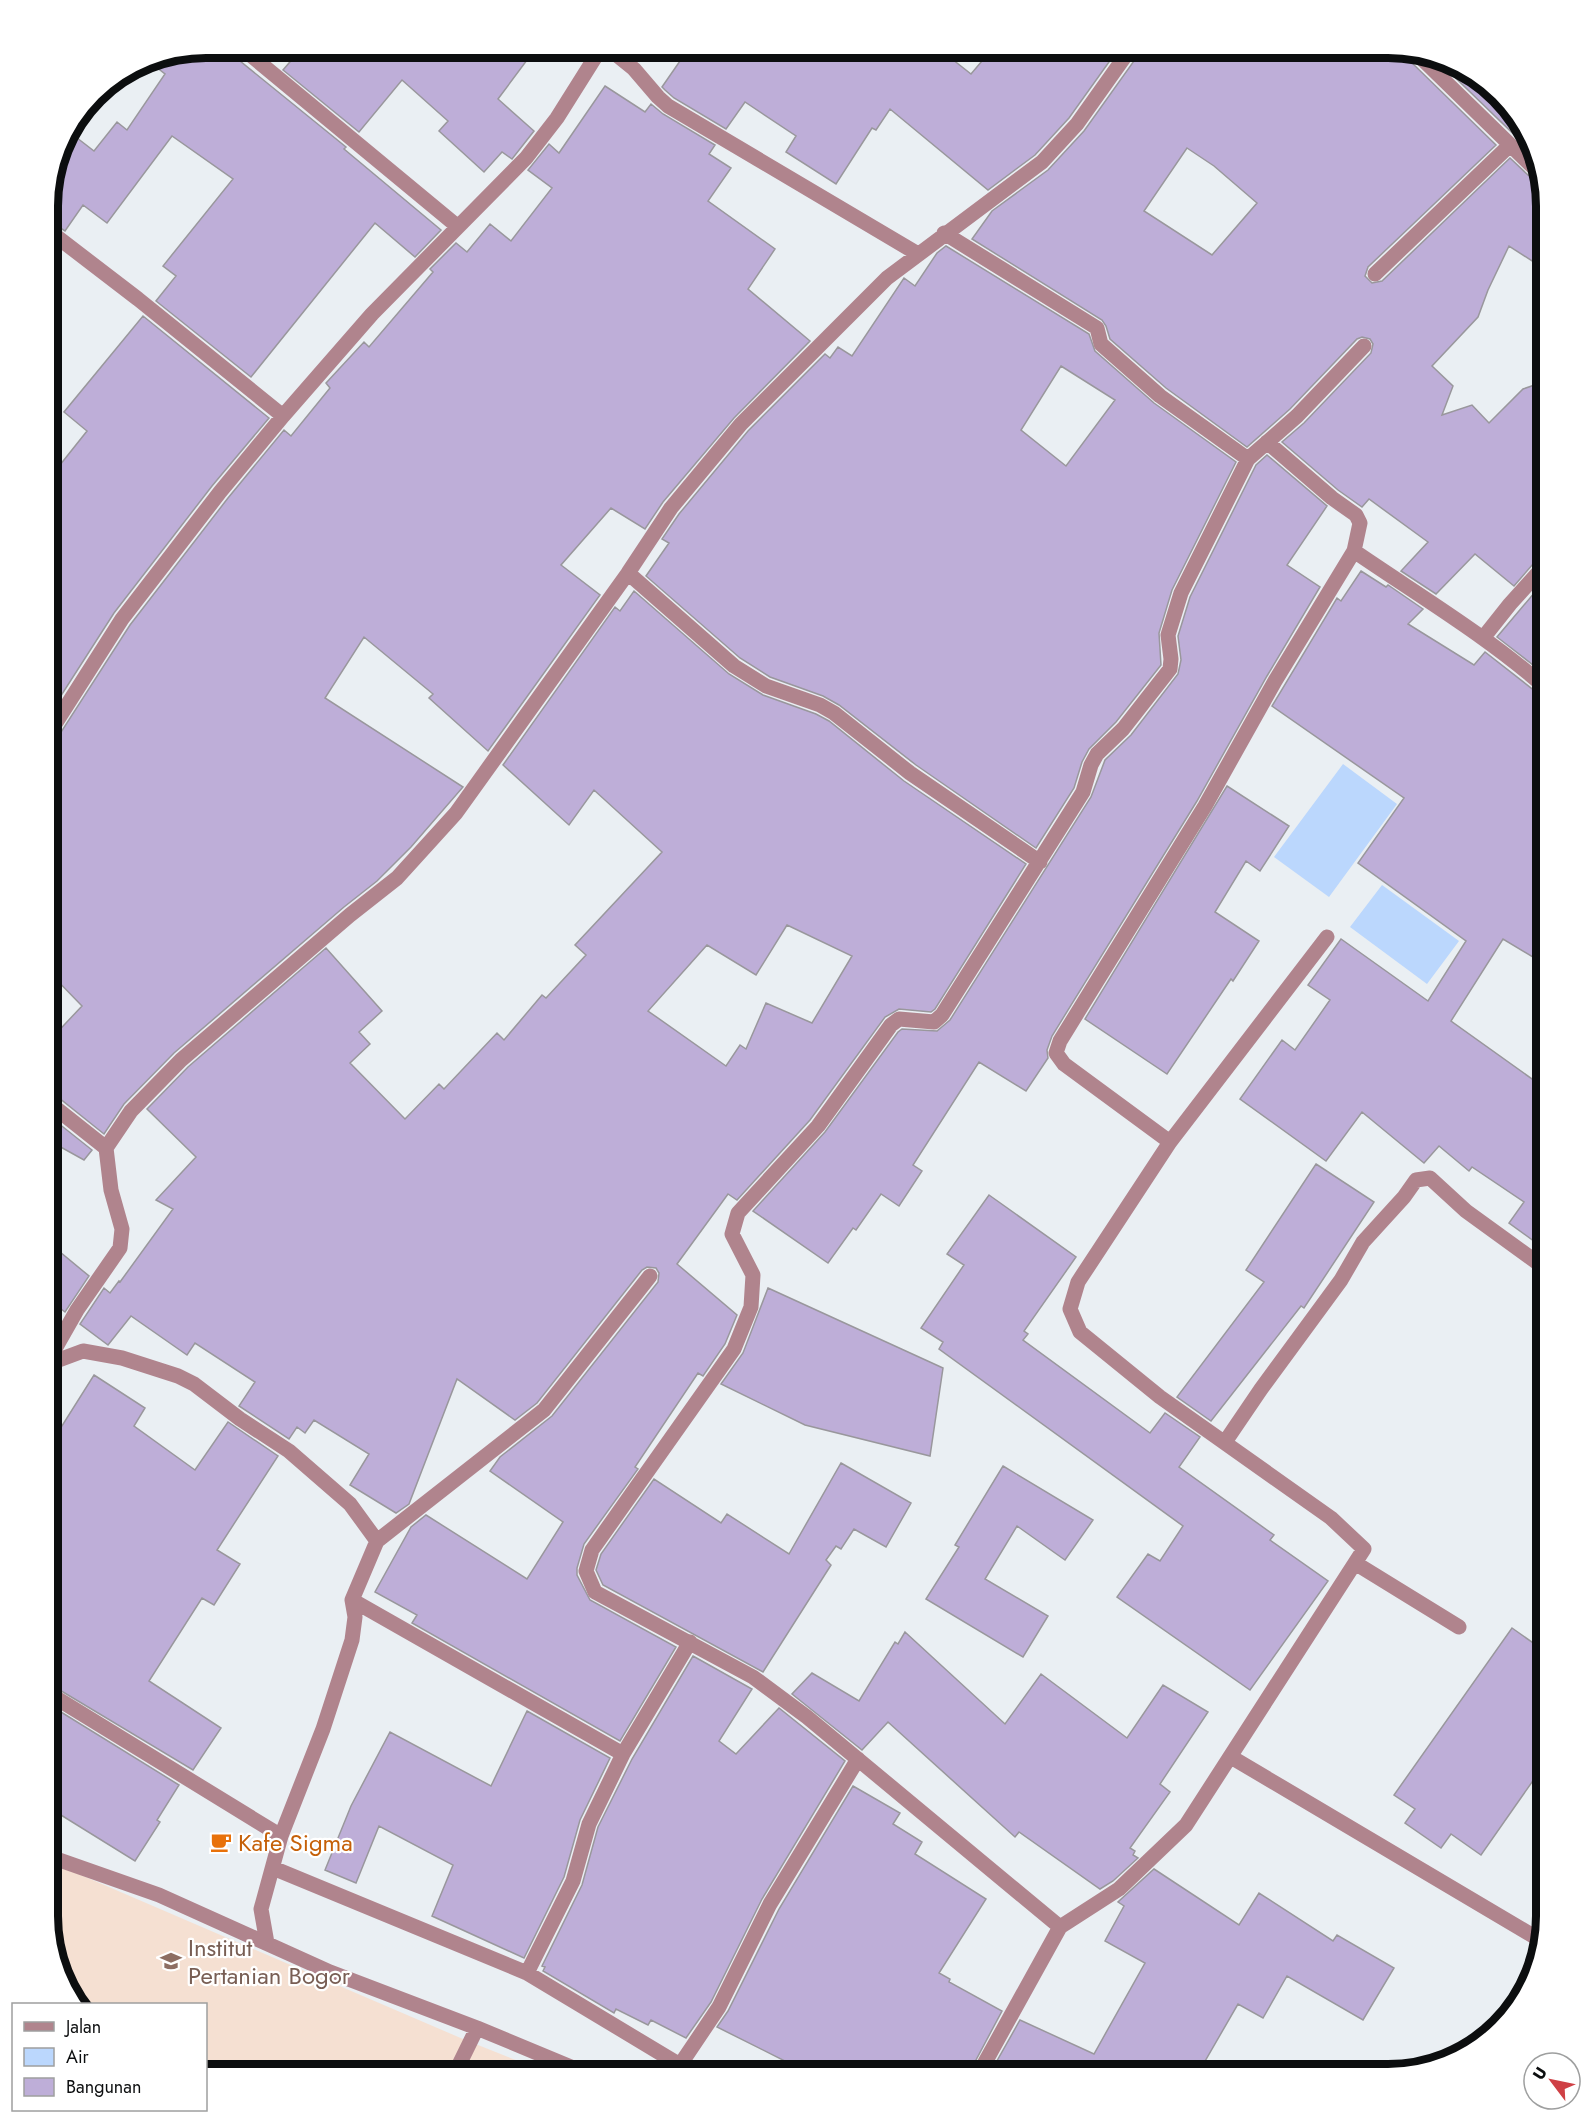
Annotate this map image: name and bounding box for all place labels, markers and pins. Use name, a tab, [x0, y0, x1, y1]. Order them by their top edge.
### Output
place label: Kafe Sigma	[238, 1825, 353, 1860]
cafe icon: Kafe Sigma	[209, 1830, 233, 1854]
place label: Institut Pertanian Bogor	[188, 1930, 351, 1993]
school or university icon: Institut Pertanian Bogor	[159, 1949, 183, 1973]

